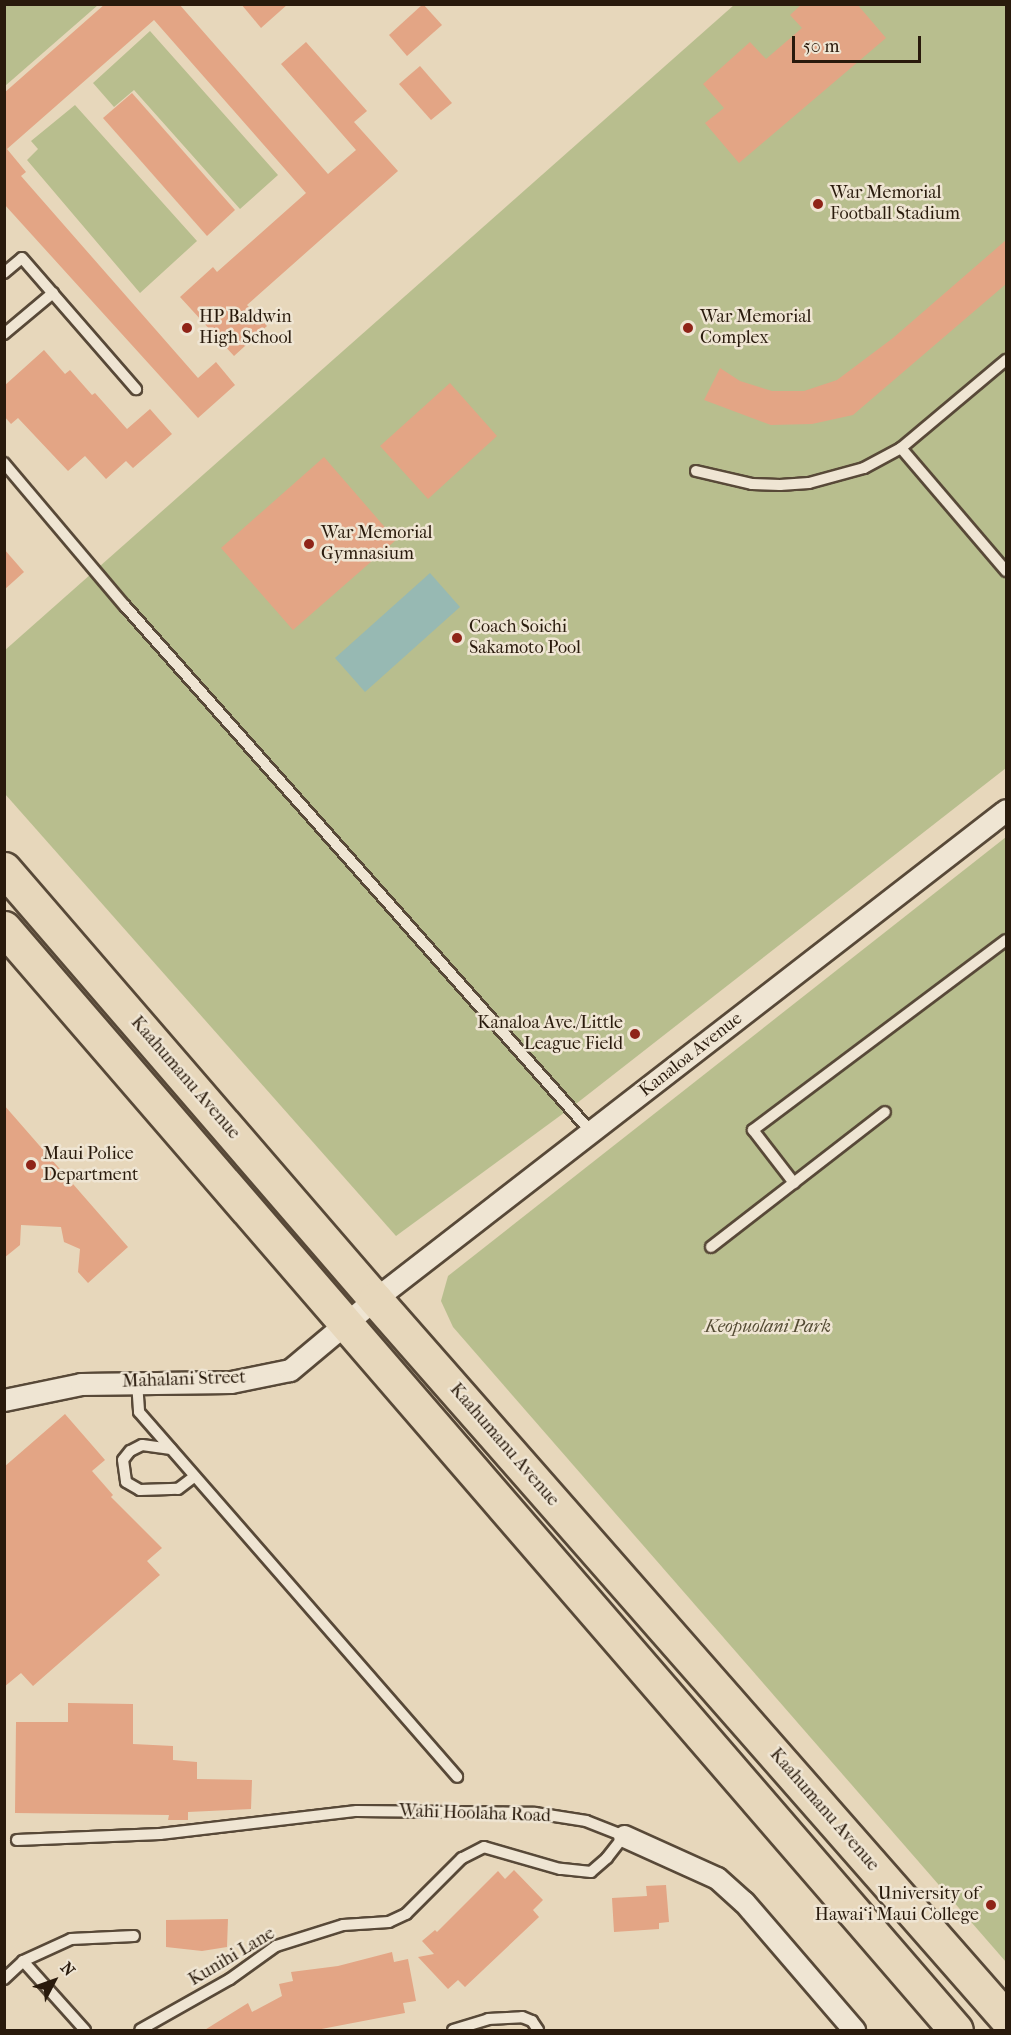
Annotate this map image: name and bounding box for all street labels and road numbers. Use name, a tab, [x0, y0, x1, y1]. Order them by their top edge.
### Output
street label: Kanaloa Avenue	[635, 1008, 747, 1102]
street label: Kaahumanu Avenue	[126, 1012, 244, 1144]
street label: Mahalani Street	[122, 1367, 246, 1393]
street label: Kaahumanu Avenue	[445, 1379, 563, 1511]
street label: Kaahumanu Avenue	[765, 1744, 883, 1876]
street label: Wahi Hoolaha Road	[399, 1801, 551, 1827]
street label: Kunihi Lane	[185, 1923, 279, 1991]

